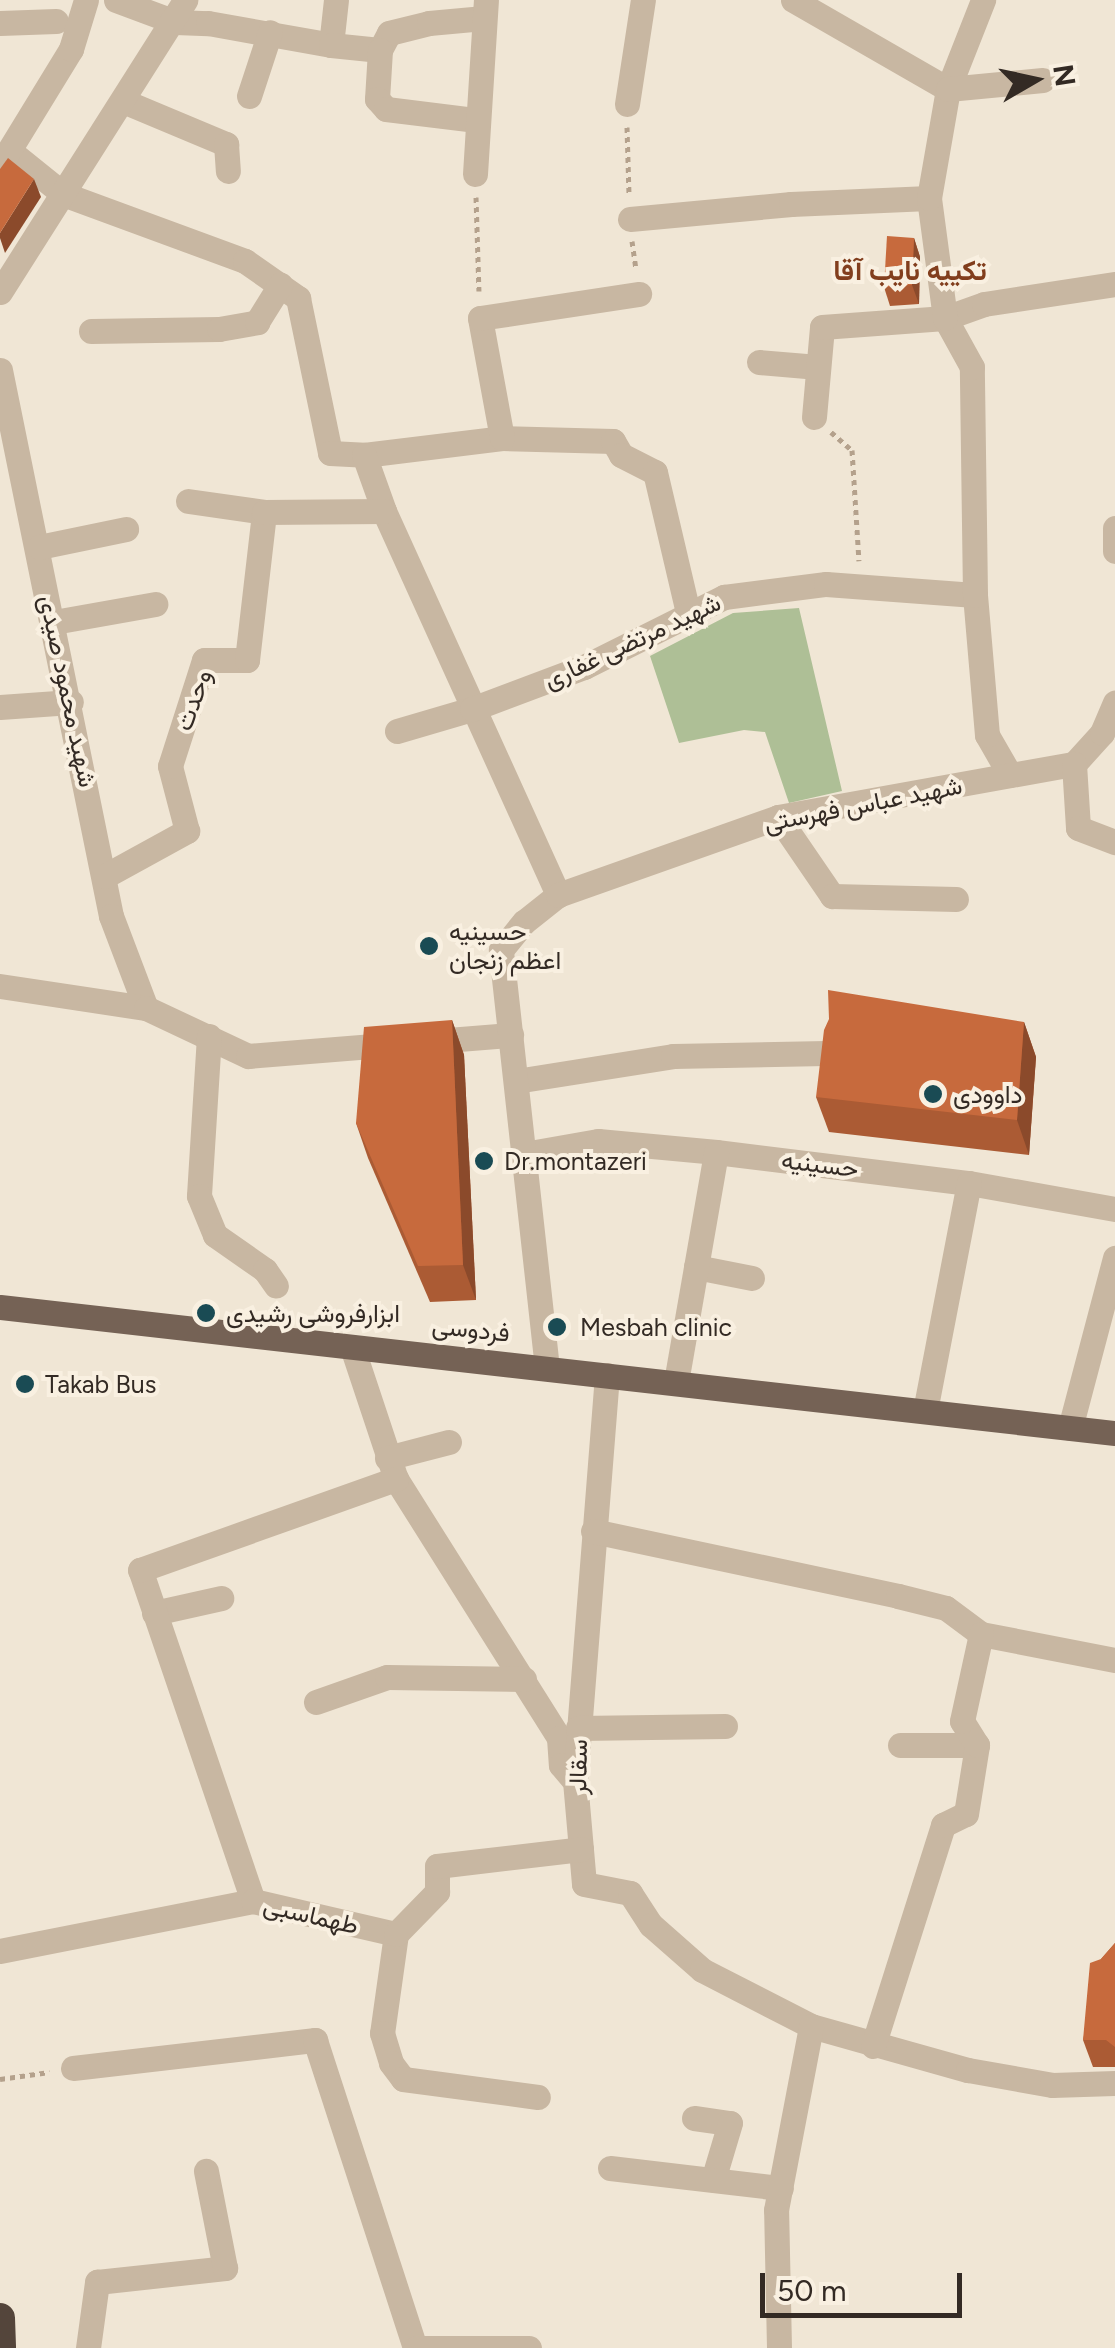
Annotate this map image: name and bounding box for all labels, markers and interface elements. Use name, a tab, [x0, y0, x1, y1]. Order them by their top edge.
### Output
north arrow	[985, 30, 1085, 130]
text: N	[1046, 62, 1083, 89]
district label: تکییه نایب آقا	[833, 253, 987, 287]
street label: شهید مرتضی غفاری	[539, 587, 725, 695]
street label: شهید محمود صیدی	[33, 592, 103, 790]
street label: وحدت	[168, 665, 218, 735]
street label: شهید عباس فهرستی	[761, 770, 965, 838]
place label: حسینیه اعظم زنجان	[449, 917, 561, 976]
marker: حسینیه اعظم زنجان	[418, 935, 440, 957]
place label: داوودی	[953, 1079, 1023, 1109]
marker: داوودی	[922, 1083, 944, 1105]
street label: حسینیه	[780, 1144, 860, 1184]
place label: Dr.montazeri	[504, 1146, 647, 1176]
marker: Dr.montazeri	[473, 1150, 495, 1172]
place label: ابزارفروشی رشیدی	[226, 1298, 400, 1328]
marker: ابزارفروشی رشیدی	[195, 1302, 217, 1324]
street label: فردوسی	[431, 1310, 511, 1348]
place label: Mesbah clinic	[580, 1312, 732, 1342]
marker: Mesbah clinic	[544, 1314, 570, 1340]
place label: Takab Bus	[45, 1369, 156, 1399]
marker: Takab Bus	[14, 1373, 36, 1395]
street label: سقالر	[563, 1739, 593, 1795]
street label: طهماسبی	[261, 1890, 361, 1940]
scale bar	[765, 2253, 968, 2315]
text: 50 m	[777, 2272, 846, 2309]

